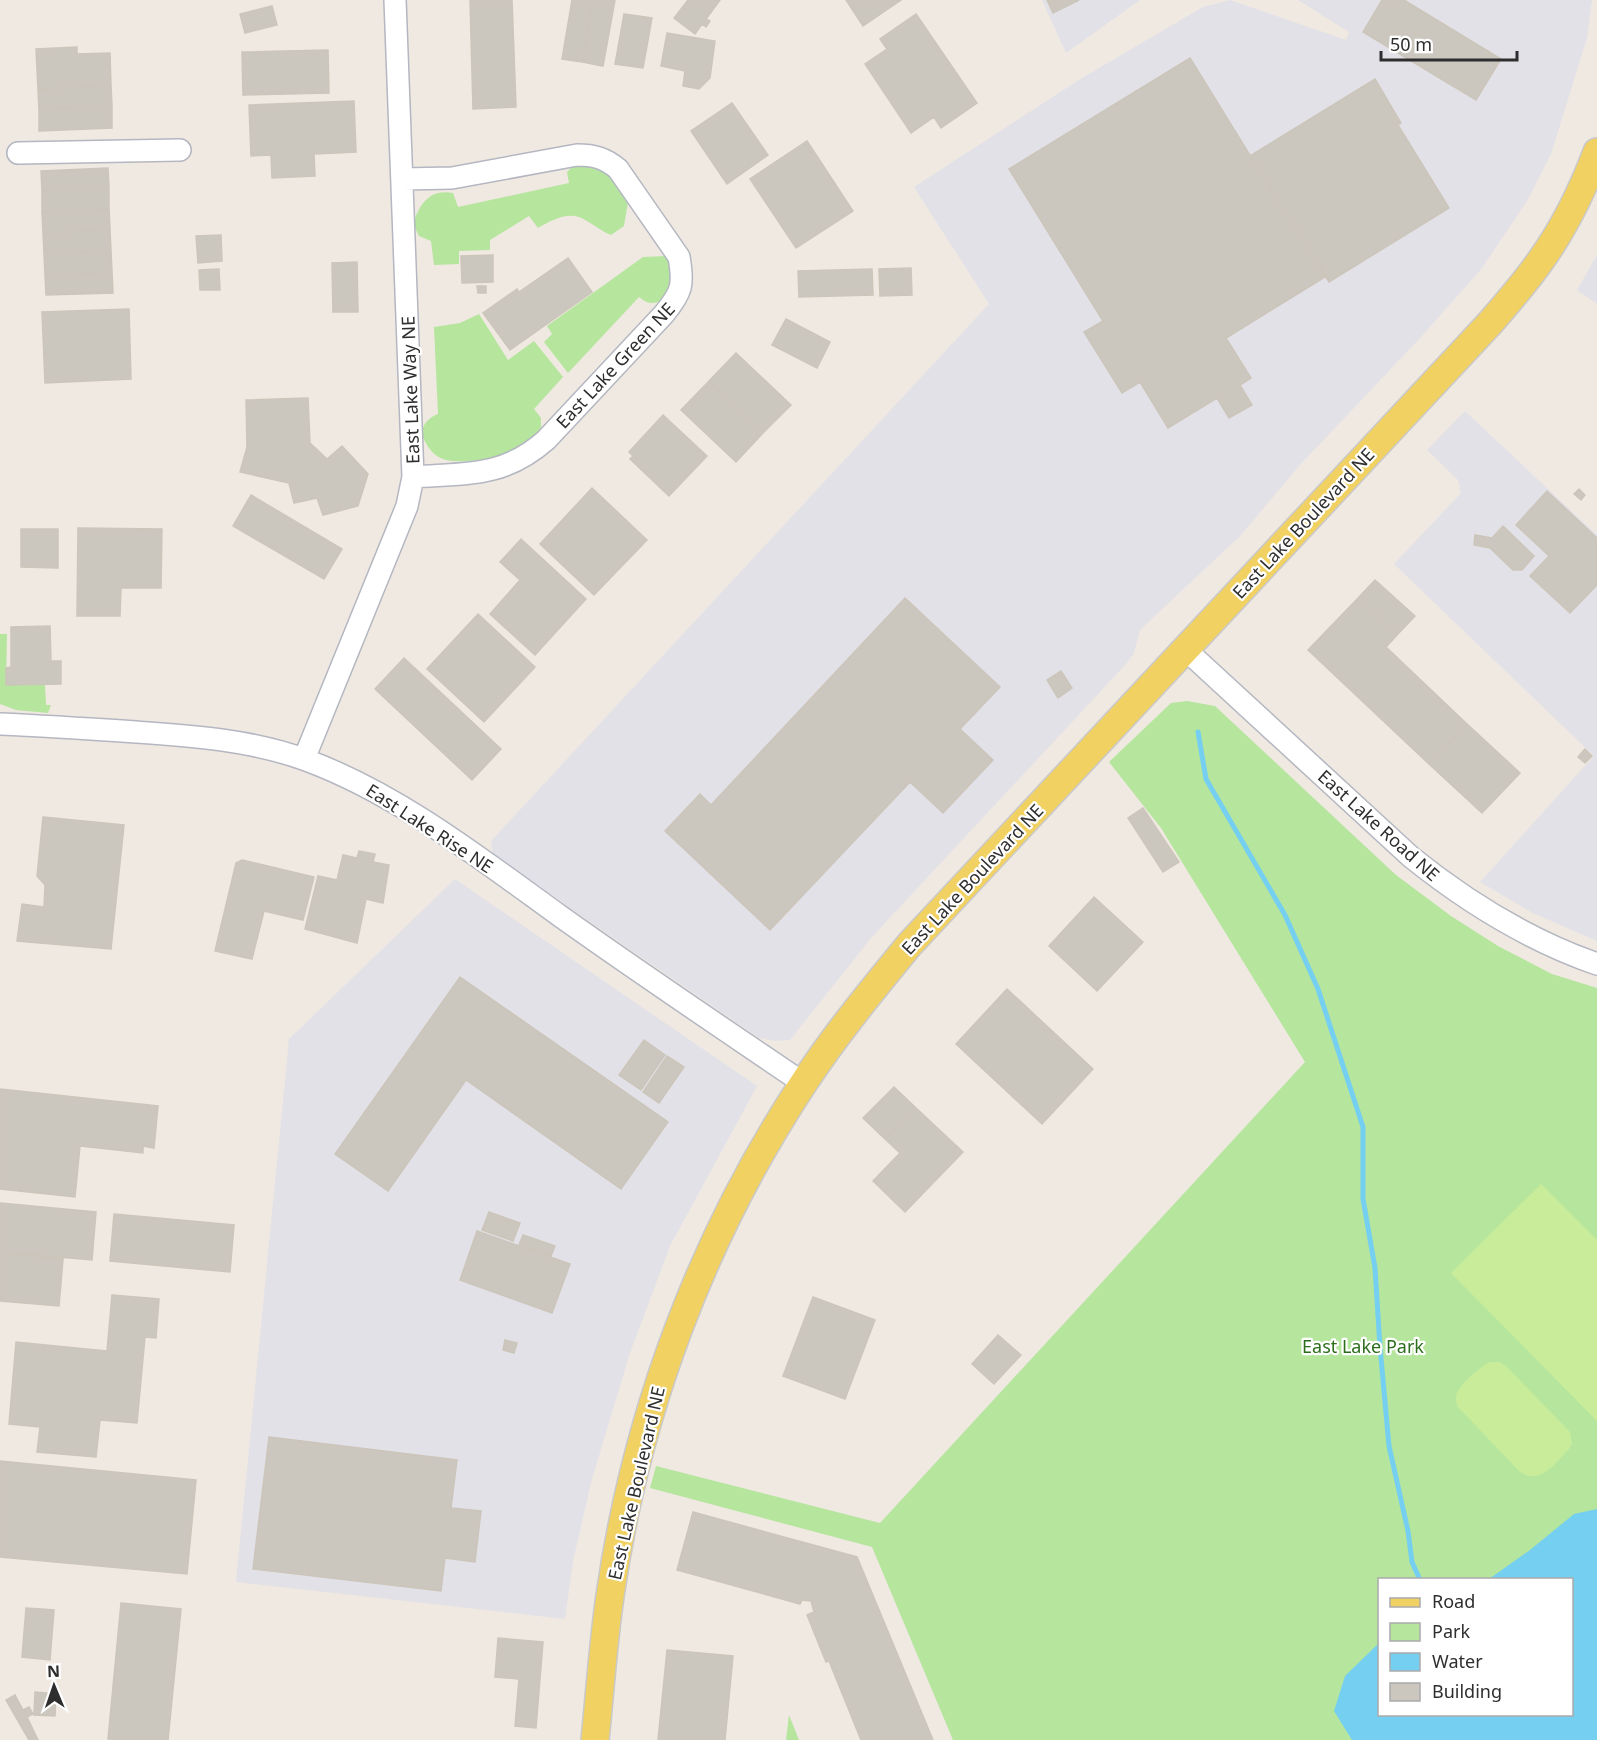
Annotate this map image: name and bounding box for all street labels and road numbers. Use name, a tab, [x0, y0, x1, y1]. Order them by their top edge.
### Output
street label: East Lake Green NE	[550, 297, 680, 433]
street label: East Lake Way NE	[395, 316, 425, 464]
street label: East Lake Boulevard NE	[1227, 442, 1379, 604]
street label: East Lake Road NE	[1313, 764, 1445, 886]
street label: East Lake Rise NE	[362, 778, 498, 878]
street label: East Lake Boulevard NE	[896, 798, 1048, 960]
street label: East Lake Boulevard NE	[602, 1384, 670, 1582]

